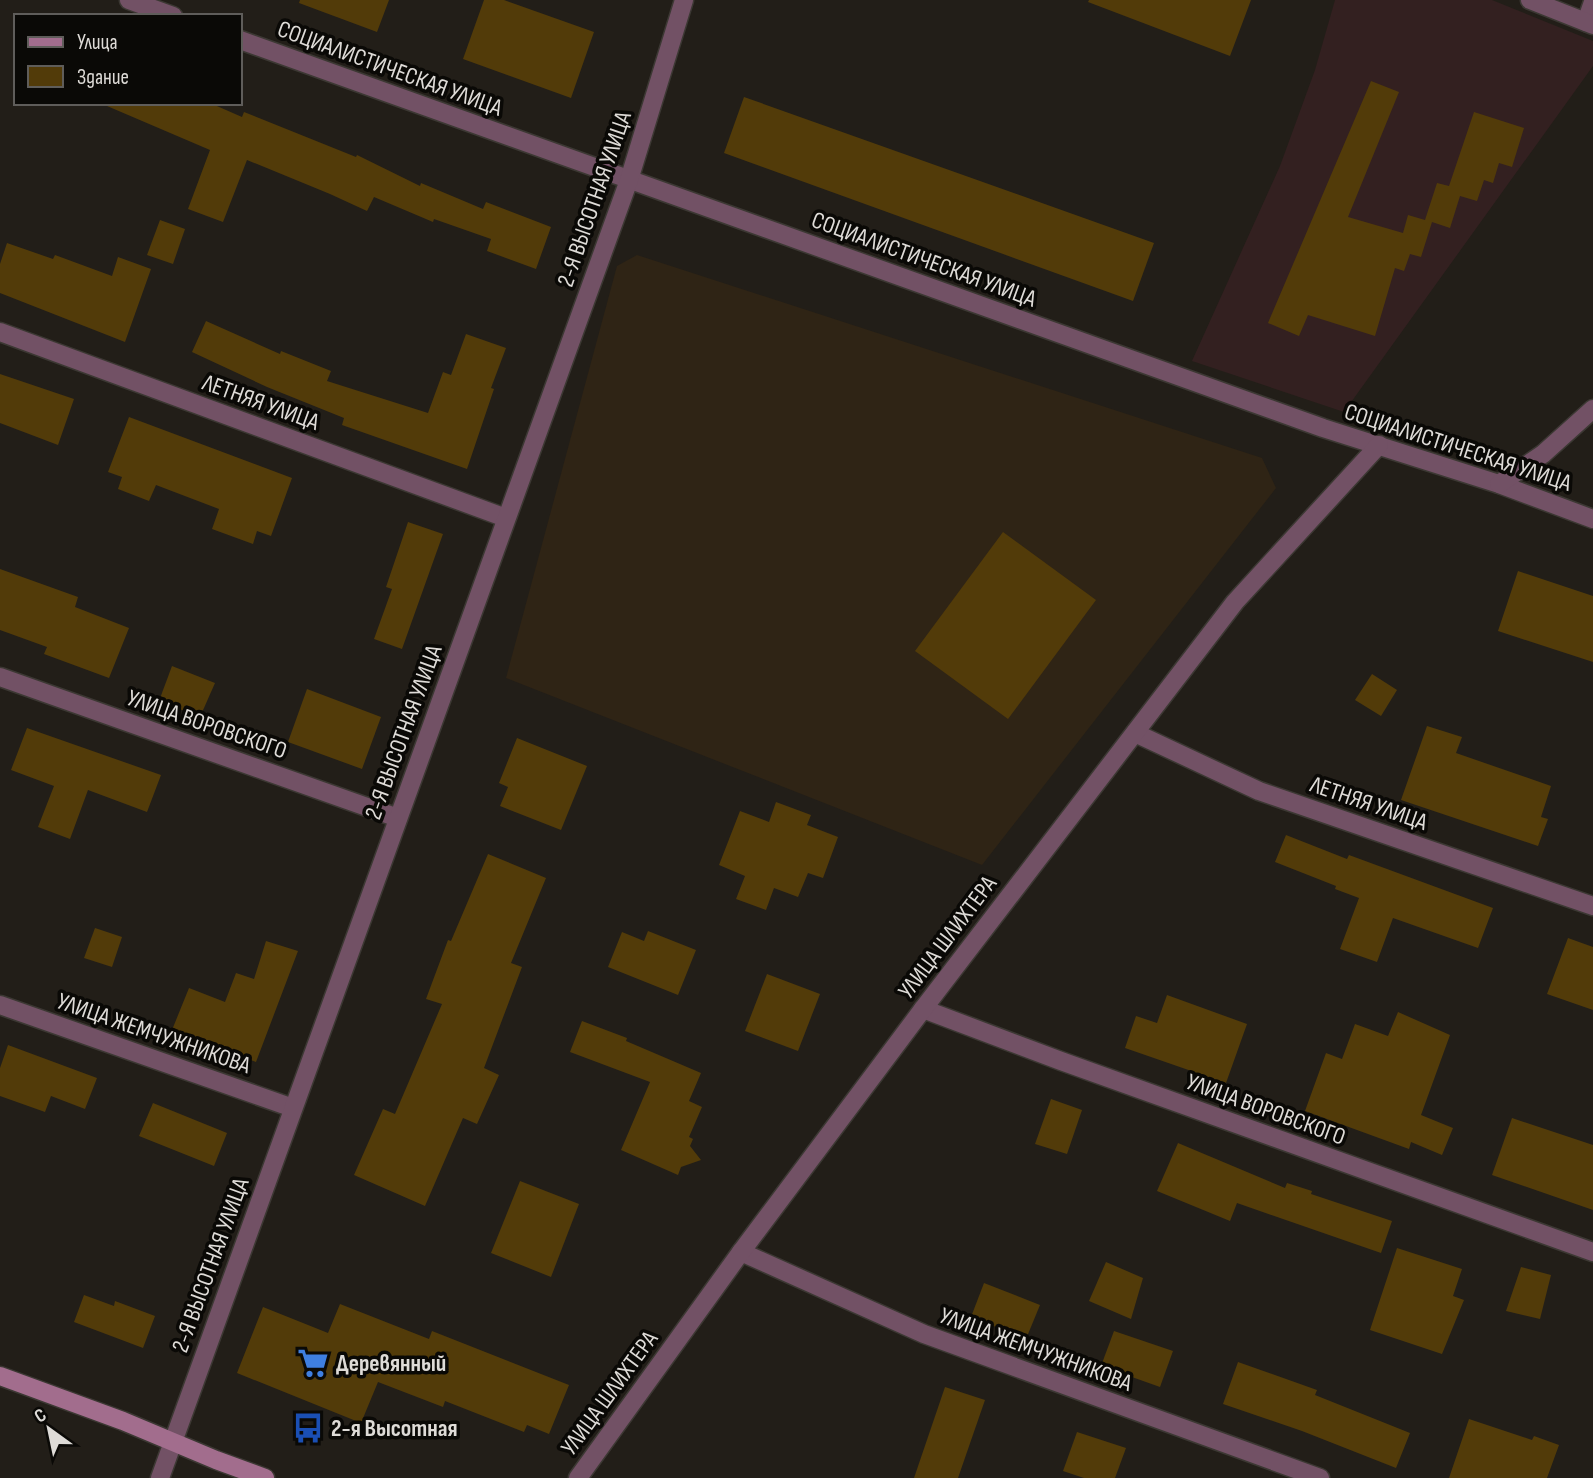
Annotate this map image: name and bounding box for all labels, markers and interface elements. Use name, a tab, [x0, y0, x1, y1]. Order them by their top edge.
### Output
legend	[14, 14, 242, 105]
street label: СОЦИАЛИСТИЧЕСКАЯ УЛИЦА	[274, 14, 507, 123]
text: Улица	[77, 30, 118, 55]
text: Здание	[77, 65, 129, 90]
street label: 2-Я ВЫСОТНАЯ УЛИЦА	[551, 107, 638, 291]
street label: СОЦИАЛИСТИЧЕСКАЯ УЛИЦА	[808, 205, 1041, 314]
street label: ЛЕТНЯЯ УЛИЦА	[198, 368, 324, 437]
street label: СОЦИАЛИСТИЧЕСКАЯ УЛИЦА	[1341, 397, 1576, 498]
street label: 2-Я ВЫСОТНАЯ УЛИЦА	[358, 640, 449, 823]
street label: УЛИЦА ВОРОВСКОГО	[123, 684, 291, 765]
street label: ЛЕТНЯЯ УЛИЦА	[1305, 770, 1432, 837]
street label: УЛИЦА ШЛИХТЕРА	[892, 870, 1003, 1004]
street label: УЛИЦА ЖЕМЧУЖНИКОВА	[53, 987, 255, 1080]
street label: УЛИЦА ВОРОВСКОГО	[1182, 1067, 1349, 1152]
street label: 2-Я ВЫСОТНАЯ УЛИЦА	[165, 1173, 256, 1356]
street label: УЛИЦА ЖЕМЧУЖНИКОВА	[936, 1301, 1137, 1398]
street label: УЛИЦА ШЛИХТЕРА	[555, 1325, 665, 1461]
supermarket icon: Деревянный	[296, 1346, 330, 1380]
place label: Деревянный	[336, 1349, 446, 1378]
north arrow	[14, 1394, 84, 1464]
text: С	[30, 1404, 51, 1428]
bus stop icon: 2-я Высотная	[291, 1411, 325, 1445]
place label: 2-я Высотная	[331, 1414, 458, 1443]

